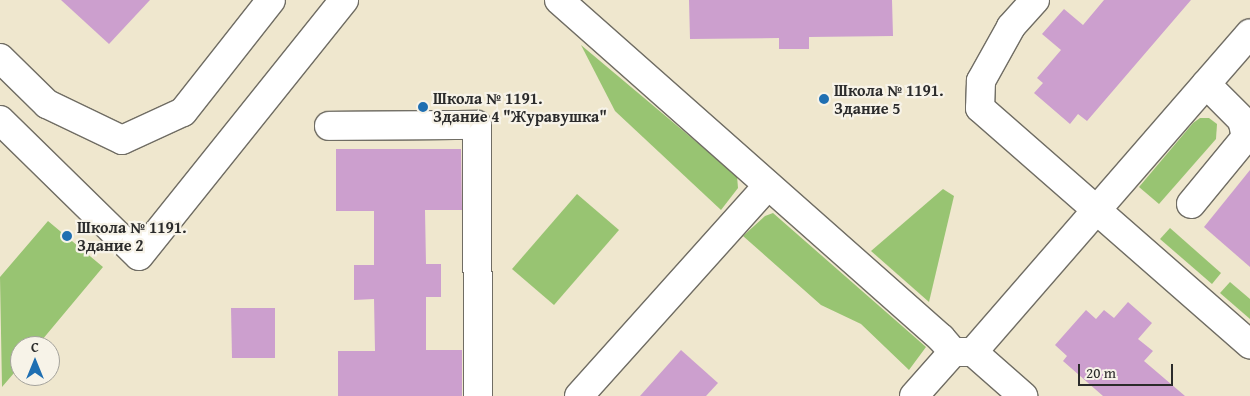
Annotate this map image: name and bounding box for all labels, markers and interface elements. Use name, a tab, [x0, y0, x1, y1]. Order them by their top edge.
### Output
place label: Школа № 1191. Здание 5	[834, 80, 944, 118]
place label: Школа № 1191. Здание 4 "Журавушка"	[433, 88, 607, 126]
marker: Школа № 1191. Здание 5	[818, 93, 830, 105]
marker: Школа № 1191. Здание 4 "Журавушка"	[417, 101, 429, 113]
place label: Школа № 1191. Здание 2	[77, 217, 187, 255]
marker: Школа № 1191. Здание 2	[61, 230, 73, 242]
north arrow	[10, 336, 60, 386]
text: С	[31, 337, 39, 357]
scale bar	[1080, 354, 1175, 386]
text: 20 m	[1086, 362, 1116, 383]

